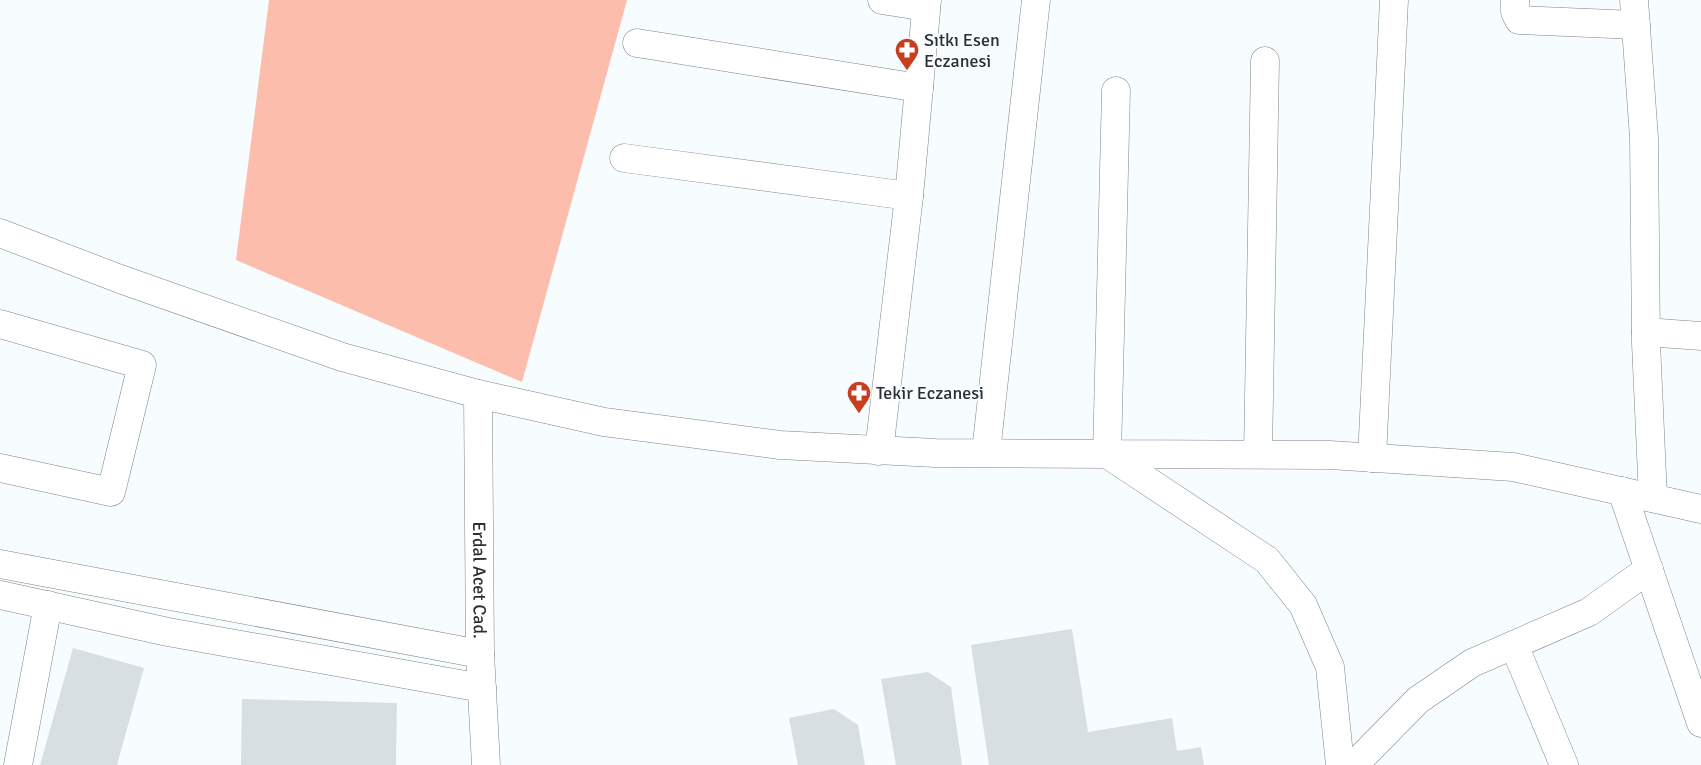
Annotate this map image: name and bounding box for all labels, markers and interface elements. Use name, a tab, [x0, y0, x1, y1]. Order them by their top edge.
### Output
place label: Sıtkı Esen Eczanesi	[924, 29, 1000, 72]
pharmacy icon: Sıtkı Esen Eczanesi	[894, 37, 920, 71]
pharmacy icon: Tekir Eczanesi	[846, 380, 872, 414]
place label: Tekir Eczanesi	[876, 382, 984, 404]
street label: Erdal Acet Cad.	[468, 521, 491, 639]

